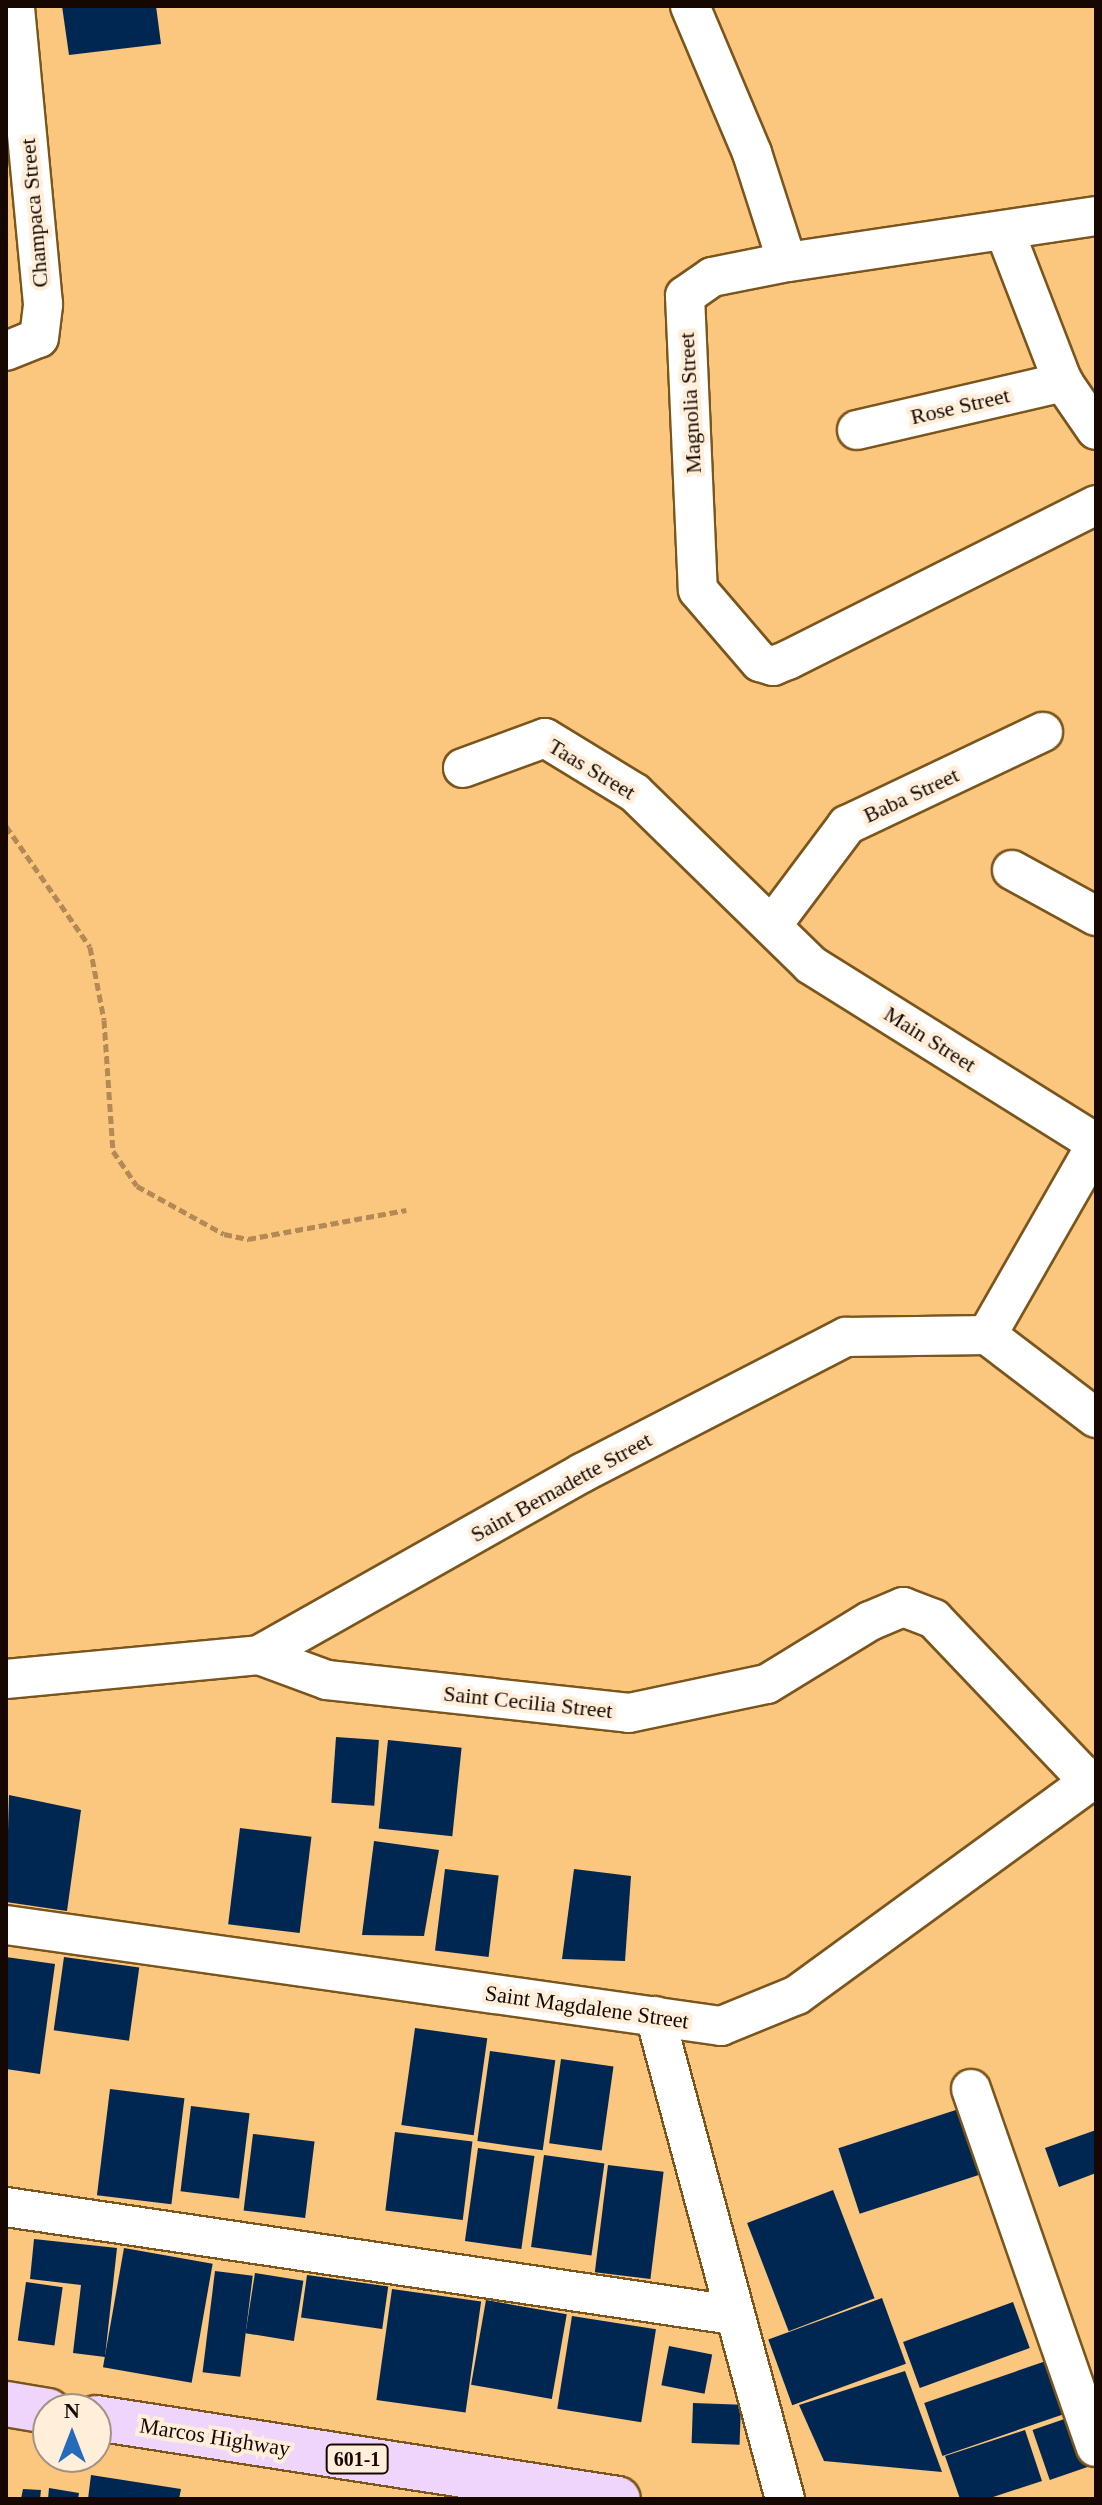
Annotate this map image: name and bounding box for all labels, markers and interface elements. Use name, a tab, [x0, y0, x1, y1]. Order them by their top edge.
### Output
street label: Champaca Street	[14, 137, 54, 289]
street label: Magnolia Street	[673, 332, 707, 474]
street label: Rose Street	[908, 382, 1012, 430]
street label: Taas Street	[544, 733, 640, 805]
street label: Baba Street	[859, 761, 963, 829]
street label: Main Street	[879, 1000, 981, 1078]
street label: Saint Bernadette Street	[466, 1426, 656, 1548]
street label: Saint Cecilia Street	[442, 1680, 614, 1724]
street label: Saint Magdalene Street	[484, 1980, 690, 2034]
north arrow	[32, 2393, 112, 2473]
text: N	[64, 2398, 80, 2423]
street label: Marcos Highway	[138, 2412, 292, 2462]
road number: 601-1	[325, 2443, 389, 2475]

